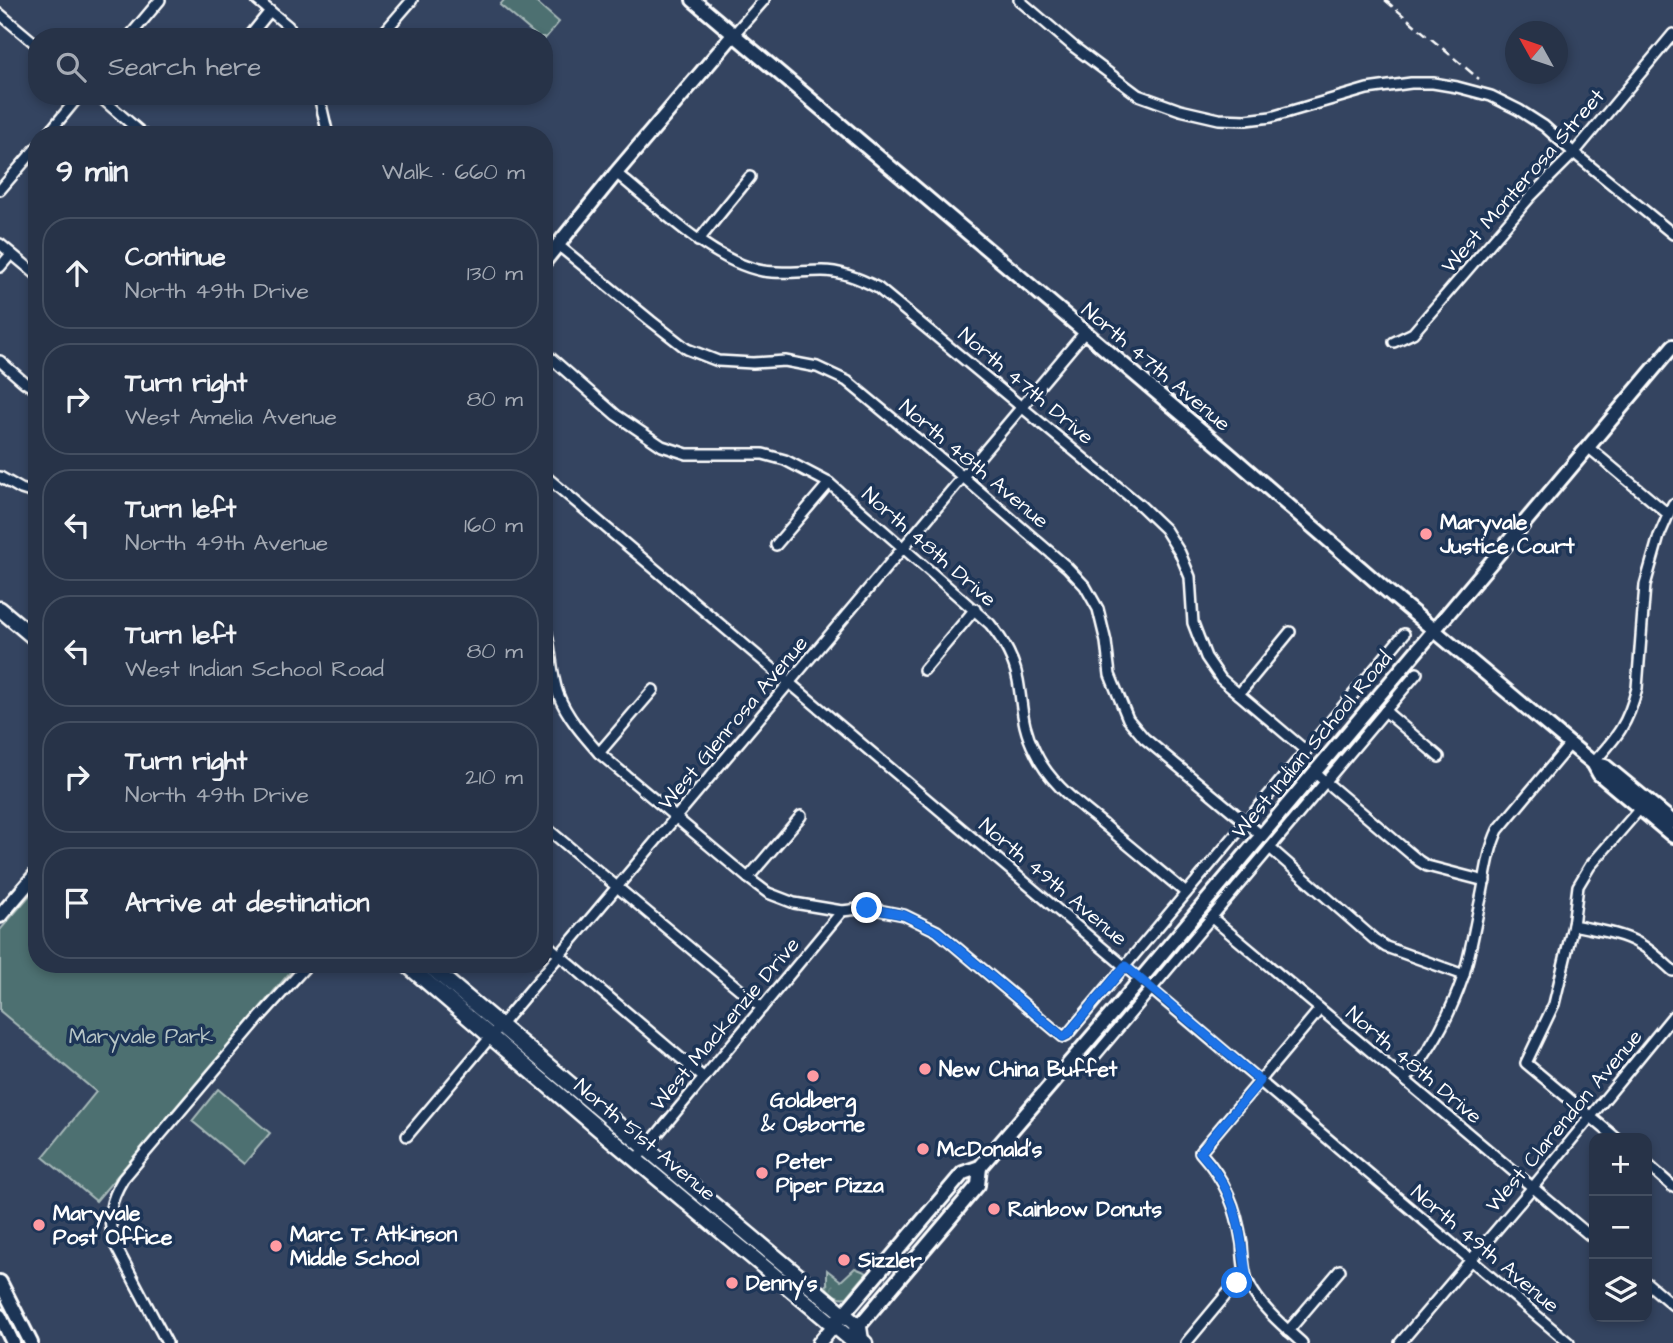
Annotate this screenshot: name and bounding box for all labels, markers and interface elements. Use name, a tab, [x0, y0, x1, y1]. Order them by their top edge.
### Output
north arrow	[1505, 21, 1568, 84]
search box	[28, 28, 553, 105]
icon: search	[52, 48, 90, 86]
text: Search here	[108, 49, 261, 85]
street label: West Monterosa Street	[1435, 82, 1612, 280]
text: 9 min	[56, 151, 128, 193]
text: Walk · 660 m	[382, 156, 525, 188]
text: Continue	[125, 239, 226, 275]
icon: ahead	[58, 254, 96, 292]
text: 130 m	[467, 257, 523, 289]
text: North 49th Drive	[125, 275, 309, 307]
street label: North 47th Avenue	[1075, 296, 1237, 438]
street label: North 47th Drive	[952, 321, 1100, 451]
text: Turn right	[125, 365, 247, 401]
icon: right	[58, 380, 96, 418]
text: 80 m	[466, 383, 523, 415]
street label: North 48th Avenue	[893, 393, 1055, 535]
text: West Amelia Avenue	[125, 401, 337, 433]
street label: North 48th Drive	[855, 480, 1003, 614]
text: Turn left	[125, 491, 236, 527]
icon: left	[58, 506, 96, 544]
place label: Maryvale Justice Court	[1439, 508, 1575, 561]
text: 160 m	[464, 509, 523, 541]
marker: Maryvale Justice Court	[1418, 526, 1434, 542]
text: North 49th Avenue	[125, 527, 328, 559]
text: Turn left	[125, 617, 236, 653]
street label: West Glenrosa Avenue	[651, 630, 815, 816]
icon: left	[58, 632, 96, 670]
text: 80 m	[466, 635, 523, 667]
street label: West Indian School Road	[1225, 645, 1399, 845]
text: West Indian School Road	[125, 653, 384, 685]
text: Turn right	[125, 743, 247, 779]
icon: right	[58, 758, 96, 796]
text: 210 m	[465, 761, 523, 793]
text: North 49th Drive	[125, 779, 309, 811]
street label: North 49th Avenue	[973, 811, 1133, 953]
icon: arrive	[58, 884, 96, 922]
text: Arrive at destination	[125, 885, 370, 921]
route end	[851, 892, 882, 923]
street label: West Mackenzie Drive	[644, 931, 806, 1117]
street label: North 48th Drive	[1340, 999, 1488, 1131]
park label: Maryvale Park	[69, 1022, 213, 1053]
street label: West Clarendon Avenue	[1479, 1023, 1649, 1219]
place label: New China Buffet	[939, 1055, 1118, 1084]
marker: New China Buffet	[917, 1061, 933, 1077]
marker: Goldberg & Osborne	[805, 1068, 821, 1084]
street label: North 51st Avenue	[568, 1072, 722, 1208]
place label: Goldberg & Osborne	[760, 1086, 866, 1139]
map controls	[1589, 1133, 1652, 1322]
button: +	[1589, 1133, 1652, 1196]
place label: McDonald's	[937, 1135, 1043, 1164]
marker: McDonald's	[915, 1141, 931, 1157]
place label: Peter Piper Pizza	[776, 1147, 884, 1201]
marker: Peter Piper Pizza	[754, 1165, 770, 1181]
street label: North 49th Avenue	[1405, 1178, 1565, 1320]
place label: Rainbow Donuts	[1008, 1195, 1162, 1224]
button: −	[1589, 1196, 1652, 1259]
place label: Maryvale Post Office	[53, 1199, 173, 1252]
marker: Rainbow Donuts	[986, 1201, 1002, 1217]
marker: Maryvale Post Office	[31, 1217, 47, 1233]
place label: Marc T. Atkinson Middle School	[290, 1220, 458, 1273]
marker: Marc T. Atkinson Middle School	[268, 1238, 284, 1254]
place label: Sizzler	[857, 1246, 922, 1275]
marker: Sizzler	[836, 1252, 852, 1268]
button: layers	[1589, 1259, 1652, 1322]
route start	[1221, 1267, 1252, 1298]
place label: Denny's	[746, 1269, 818, 1301]
marker: Denny's	[724, 1275, 740, 1291]

